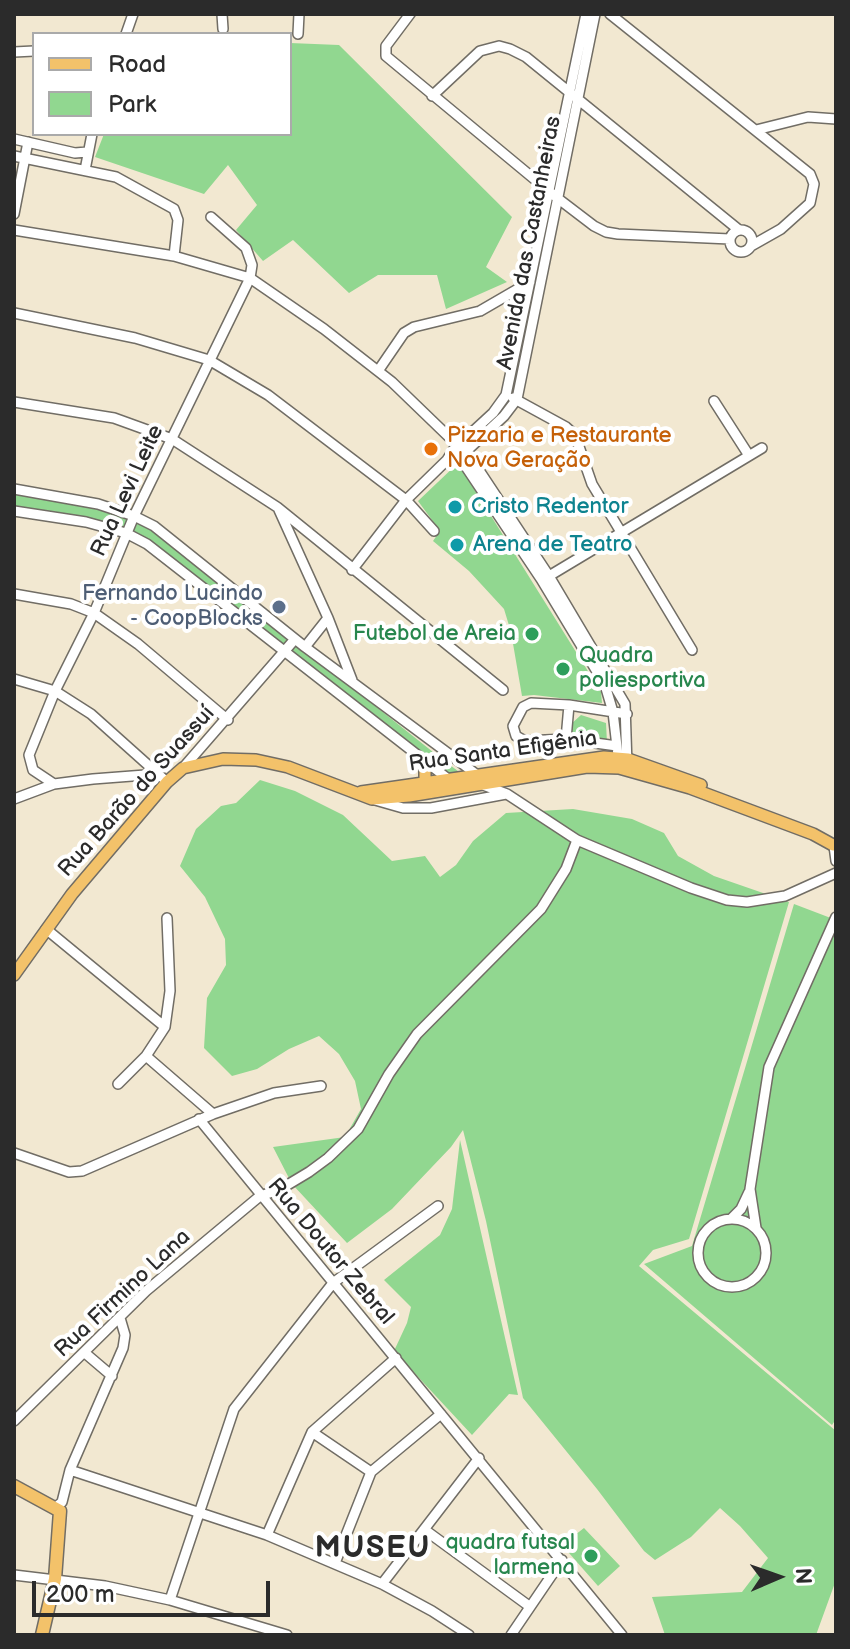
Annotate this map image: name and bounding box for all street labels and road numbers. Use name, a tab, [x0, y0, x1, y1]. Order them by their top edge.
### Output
street label: Avenida das Castanheiras	[492, 114, 568, 372]
street label: Rua Levi Leite	[86, 421, 170, 561]
street label: Rua Barão do Suassuí	[53, 701, 221, 883]
street label: Rua Santa Efigênia	[407, 726, 599, 778]
street label: Rua Doutor Zebral	[261, 1173, 399, 1331]
street label: Rua Firmino Lana	[50, 1224, 196, 1364]

